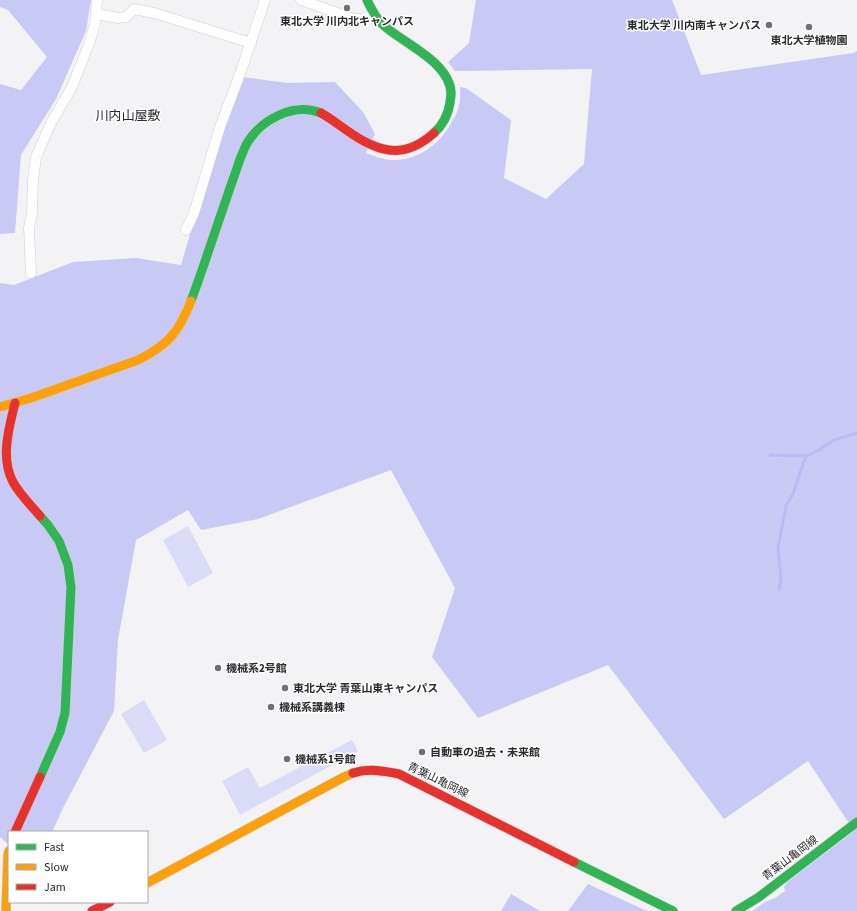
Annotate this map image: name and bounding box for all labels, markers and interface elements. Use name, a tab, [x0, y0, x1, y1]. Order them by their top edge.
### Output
marker: 東北大学 川内北キャンパス	[342, 3, 352, 13]
place label: 東北大学 川内北キャンパス	[280, 14, 414, 29]
place label: 東北大学 川内南キャンパス	[627, 18, 761, 33]
marker: 東北大学 川内南キャンパス	[764, 20, 774, 30]
marker: 東北大学植物園	[804, 22, 814, 32]
place label: 東北大学植物園	[771, 33, 848, 48]
district label: 川内山屋敷	[95, 107, 161, 125]
place label: 機械系2号館	[226, 661, 287, 676]
marker: 機械系2号館	[213, 663, 223, 673]
place label: 東北大学 青葉山東キャンパス	[293, 681, 438, 696]
marker: 東北大学 青葉山東キャンパス	[280, 683, 290, 693]
place label: 機械系講義棟	[279, 700, 345, 715]
marker: 機械系講義棟	[266, 702, 276, 712]
place label: 自動車の過去・未来館	[430, 745, 540, 760]
marker: 自動車の過去・未来館	[417, 747, 427, 757]
place label: 機械系1号館	[295, 752, 356, 767]
marker: 機械系1号館	[282, 754, 292, 764]
street label: 青葉山亀岡線	[405, 759, 471, 801]
legend	[8, 831, 148, 903]
street label: 青葉山亀岡線	[759, 832, 821, 884]
text: Fast	[44, 839, 64, 856]
text: Slow	[44, 859, 69, 876]
text: Jam	[44, 879, 66, 896]

